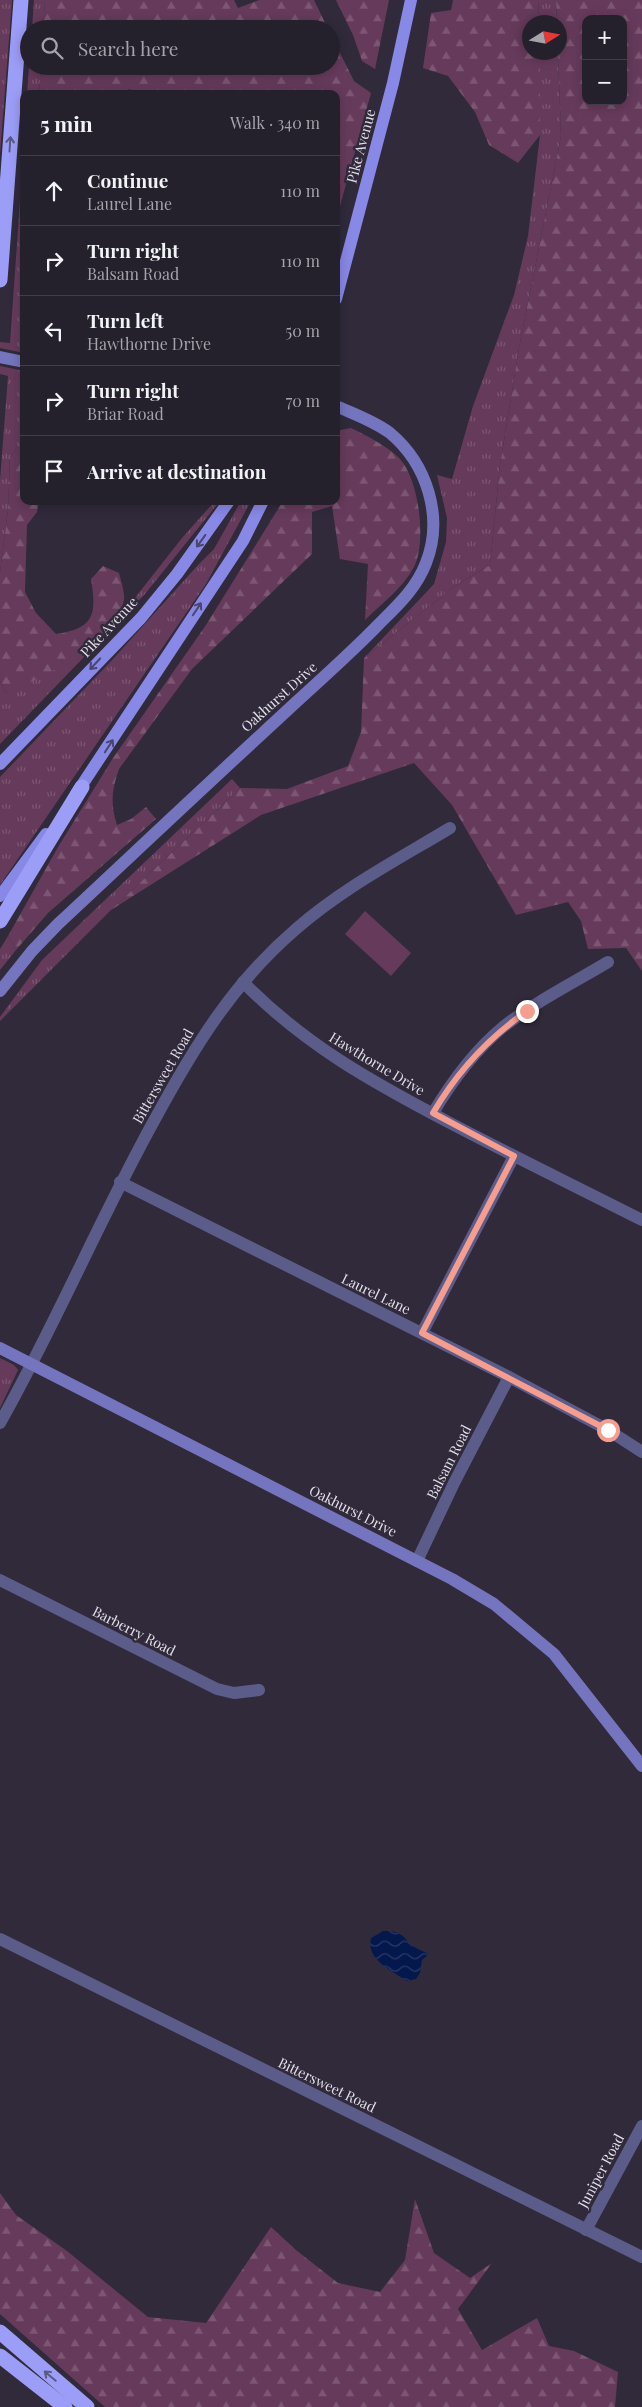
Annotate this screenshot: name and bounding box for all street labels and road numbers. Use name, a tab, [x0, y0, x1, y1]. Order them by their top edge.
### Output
street label: Pike Avenue	[342, 107, 380, 185]
street label: Pike Avenue	[76, 592, 141, 661]
street label: Oakhurst Drive	[237, 657, 321, 736]
street label: Bittersweet Road	[128, 1025, 197, 1127]
street label: Hawthorne Drive	[326, 1027, 429, 1100]
street label: Laurel Lane	[339, 1269, 414, 1318]
street label: Balsam Road	[422, 1422, 475, 1502]
street label: Oakhurst Drive	[306, 1480, 400, 1541]
street label: Barberry Road	[89, 1601, 179, 1660]
street label: Bittersweet Road	[275, 2053, 379, 2116]
street label: Juniper Road	[573, 2130, 628, 2212]

